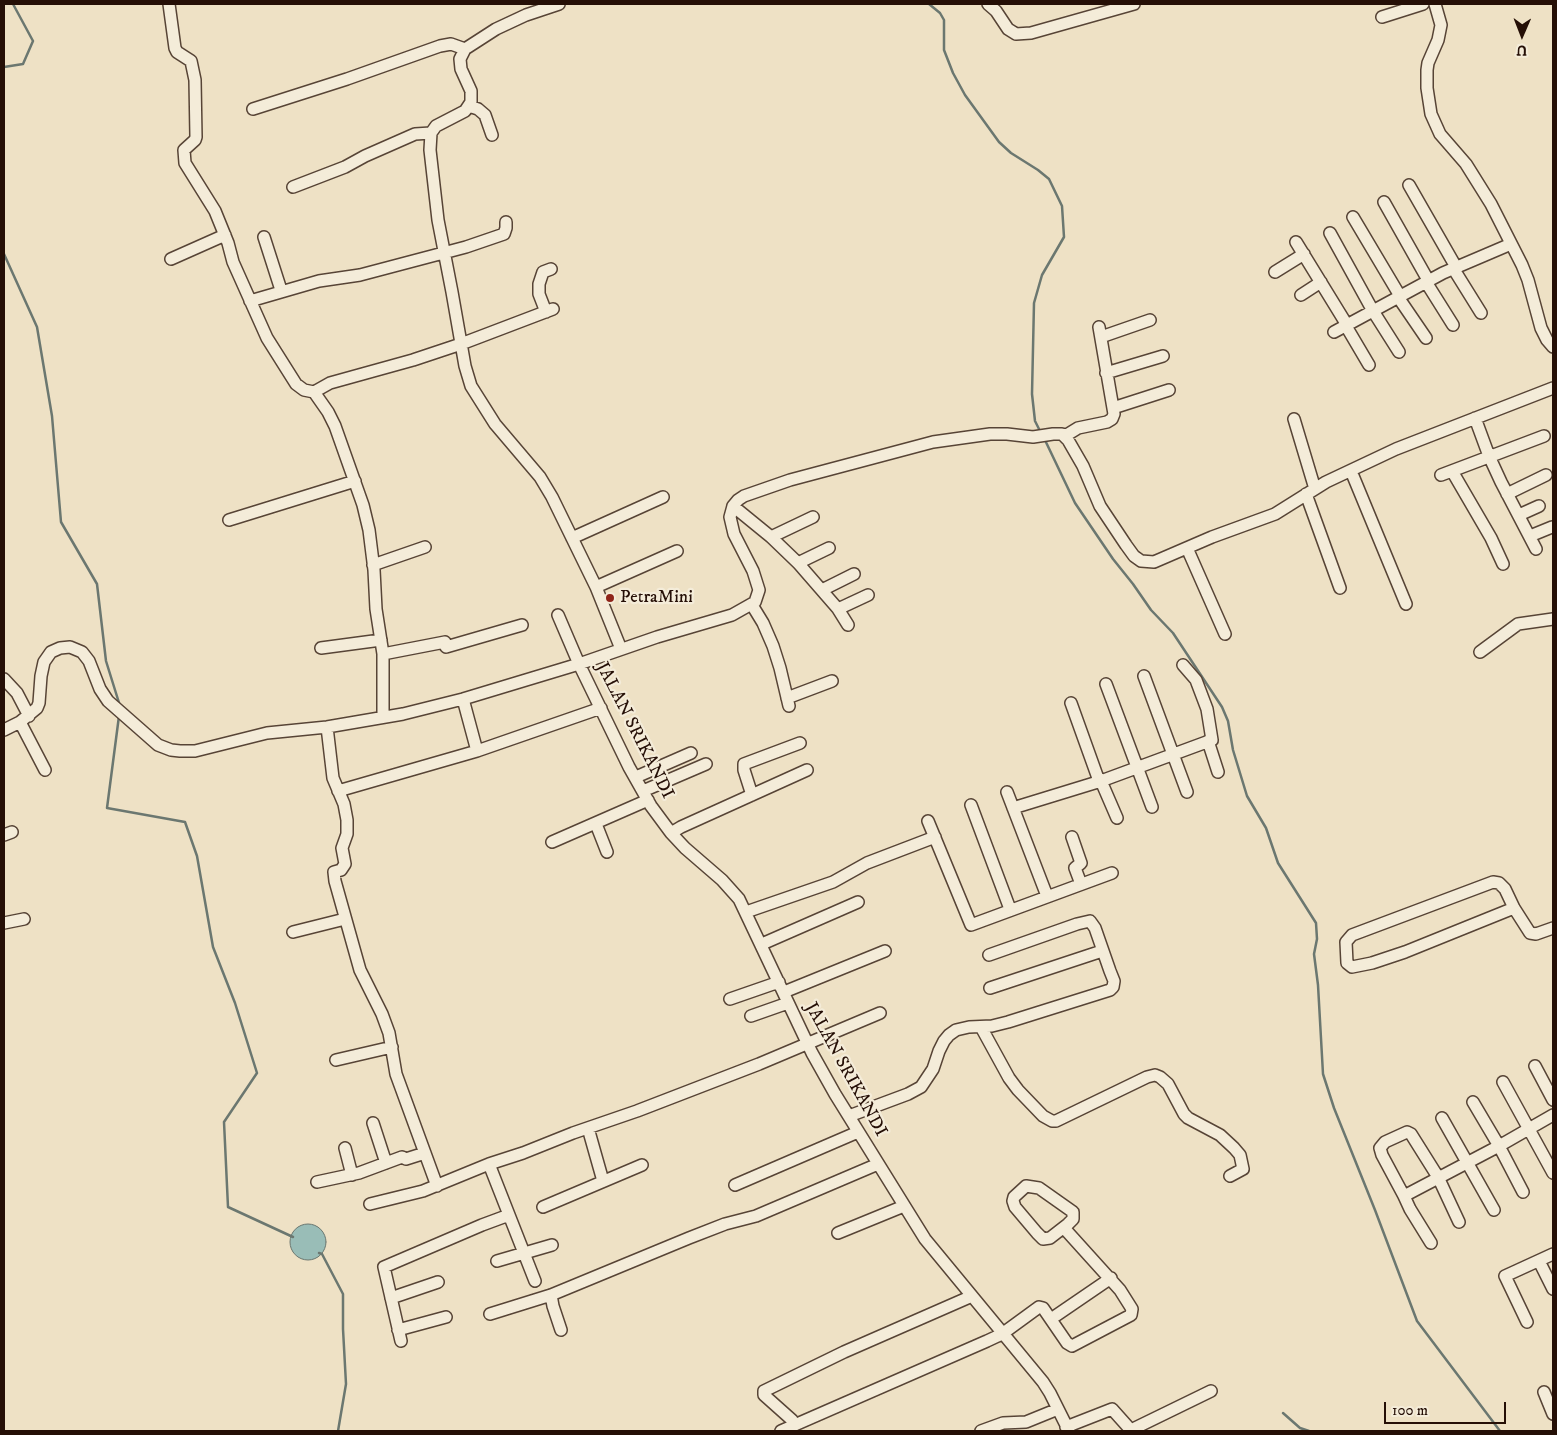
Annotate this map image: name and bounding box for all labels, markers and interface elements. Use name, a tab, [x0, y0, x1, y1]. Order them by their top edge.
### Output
north arrow	[1497, 10, 1547, 60]
text: U	[1516, 41, 1527, 59]
place label: PetraMini	[620, 587, 693, 609]
marker: PetraMini	[604, 592, 616, 604]
street label: JALAN SRIKANDI	[590, 659, 678, 803]
street label: JALAN SRIKANDI	[799, 999, 891, 1141]
scale bar	[1387, 1392, 1510, 1424]
text: 100 m	[1392, 1401, 1428, 1420]

